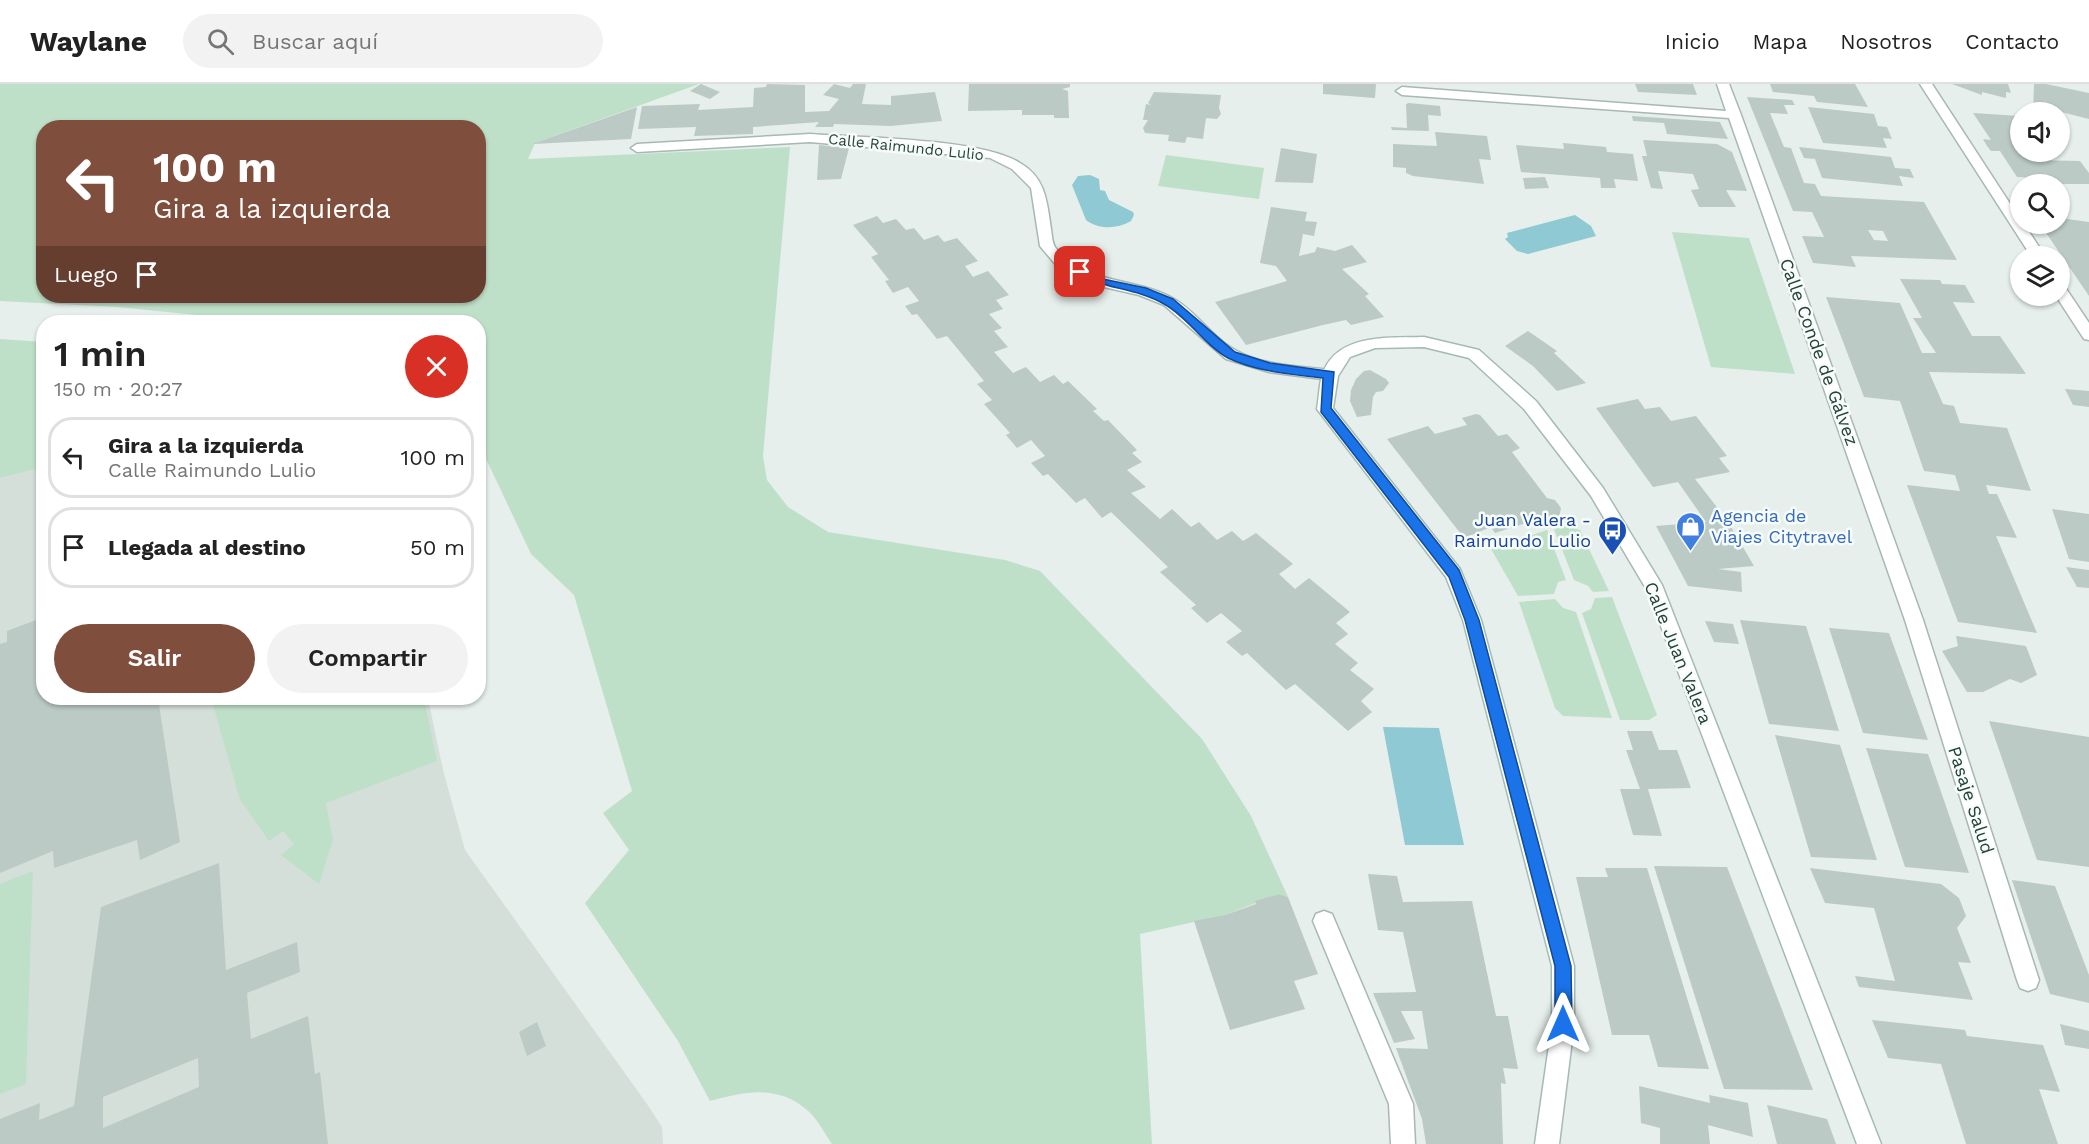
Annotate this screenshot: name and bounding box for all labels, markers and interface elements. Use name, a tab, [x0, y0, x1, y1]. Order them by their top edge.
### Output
search box	[183, 14, 603, 68]
text: Waylane	[30, 25, 147, 58]
icon: search	[204, 25, 237, 58]
text: Buscar aquí	[252, 29, 378, 54]
text: Inicio	[1665, 29, 1720, 54]
text: Mapa	[1753, 29, 1807, 54]
text: Nosotros	[1840, 29, 1932, 54]
text: Contacto	[1965, 29, 2059, 54]
map controls	[2010, 102, 2070, 306]
button: sound	[2010, 102, 2070, 162]
street label: Calle Raimundo Lulio	[827, 130, 985, 164]
text: 100 m	[153, 143, 277, 192]
icon: left	[54, 144, 132, 222]
button: search	[2010, 174, 2070, 234]
text: Gira a la izquierda	[153, 193, 391, 225]
pin	[1054, 246, 1105, 297]
button: layers	[2010, 246, 2070, 306]
icon: arrive	[1063, 255, 1096, 288]
street label: Calle Conde de Gálvez	[1776, 255, 1863, 448]
icon: arrive	[130, 258, 163, 291]
text: Luego	[54, 262, 118, 287]
text: 1 min	[54, 333, 146, 375]
button: close	[405, 335, 468, 398]
text: 150 m · 20:27	[54, 377, 182, 401]
text: Gira a la izquierda	[108, 433, 304, 458]
icon: left	[57, 441, 90, 474]
text: 100 m	[401, 445, 465, 470]
text: Calle Raimundo Lulio	[108, 458, 316, 482]
place label: Agencia de Viajes Citytravel	[1711, 505, 1853, 547]
place label: Juan Valera - Raimundo Lulio	[1454, 509, 1591, 551]
shop icon: Agencia de Viajes Citytravel	[1674, 510, 1706, 552]
bus stop icon: Juan Valera - Raimundo Lulio	[1596, 514, 1628, 556]
icon: arrive	[57, 531, 90, 564]
text: Llegada al destino	[108, 535, 306, 560]
text: 50 m	[410, 535, 465, 560]
street label: Calle Juan Valera	[1640, 579, 1717, 727]
button: Salir	[54, 624, 255, 693]
button: Compartir	[267, 624, 468, 693]
street label: Pasaje Salud	[1944, 744, 1999, 856]
position arrow	[1531, 992, 1595, 1056]

